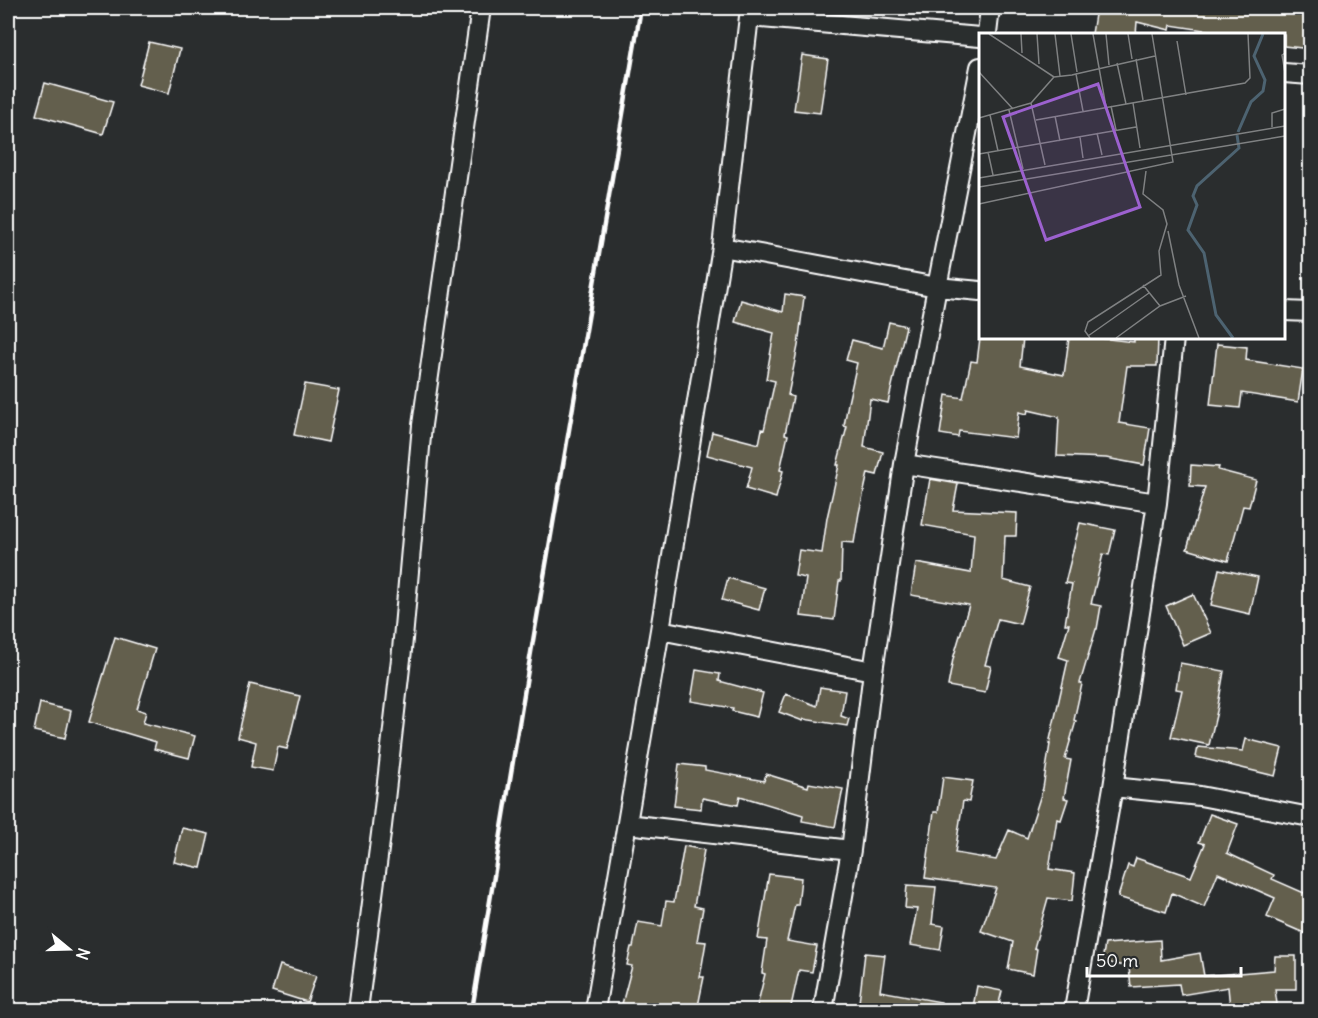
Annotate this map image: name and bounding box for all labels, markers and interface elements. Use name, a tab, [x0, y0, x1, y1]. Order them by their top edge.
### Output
inset map	[979, 33, 1285, 339]
north arrow	[39, 919, 99, 979]
scale bar	[1087, 940, 1242, 978]
text: N	[72, 945, 94, 962]
text: 50 m	[1096, 949, 1138, 972]

